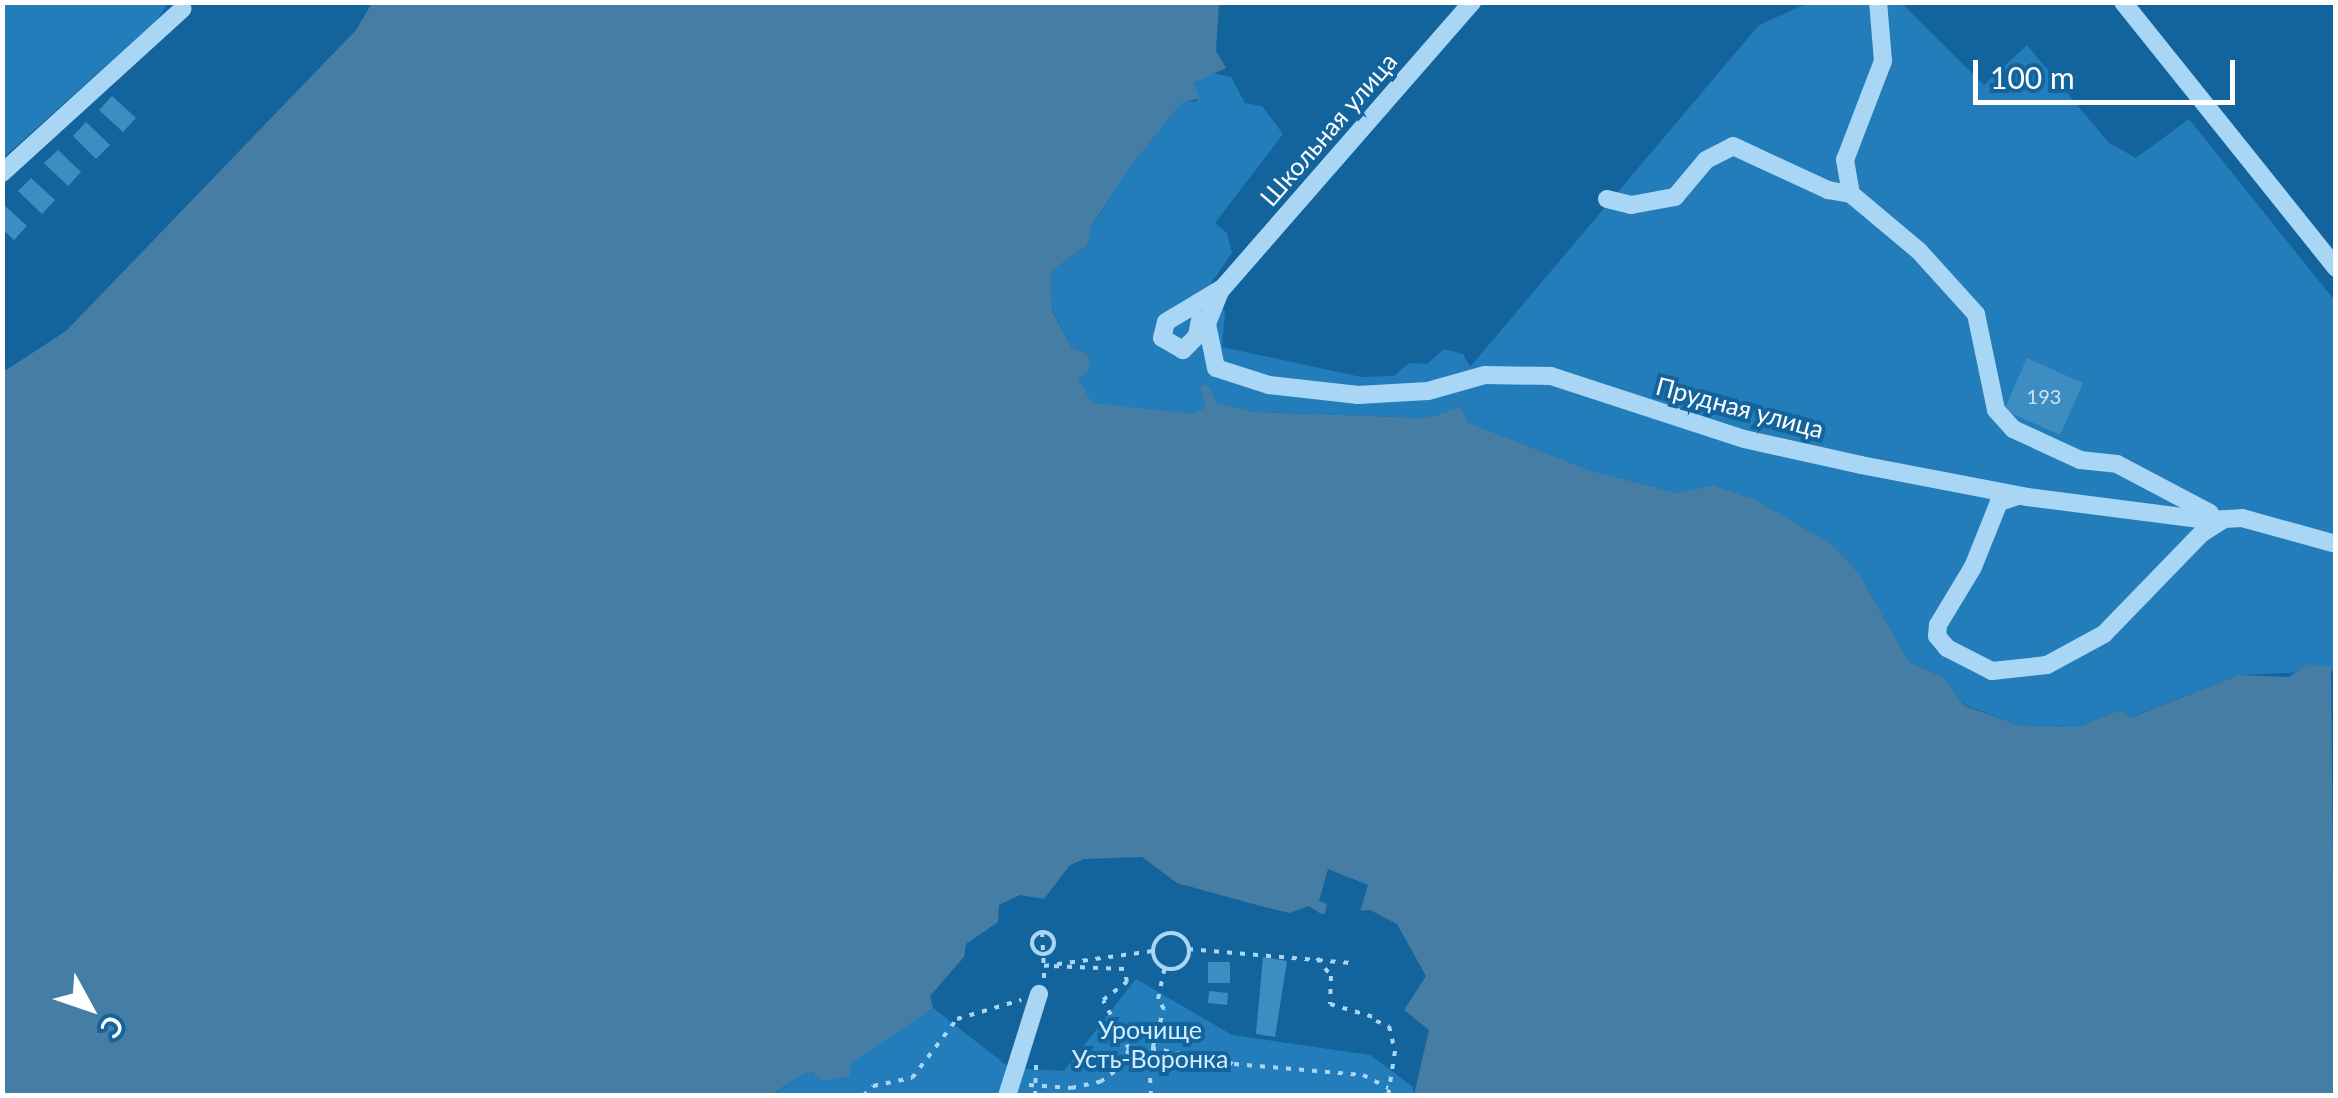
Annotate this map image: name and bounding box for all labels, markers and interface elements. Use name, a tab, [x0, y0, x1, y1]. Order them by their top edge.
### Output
scale bar	[1978, 40, 2240, 102]
street label: Школьная улица	[1253, 46, 1403, 212]
text: 100 m	[1990, 59, 2075, 95]
street label: Прудная улица	[1653, 370, 1827, 444]
house number: 193	[2027, 384, 2061, 408]
north arrow	[40, 958, 140, 1058]
text: С	[94, 1009, 132, 1045]
park label: Урочище Усть-Воронка	[1072, 1015, 1228, 1074]

